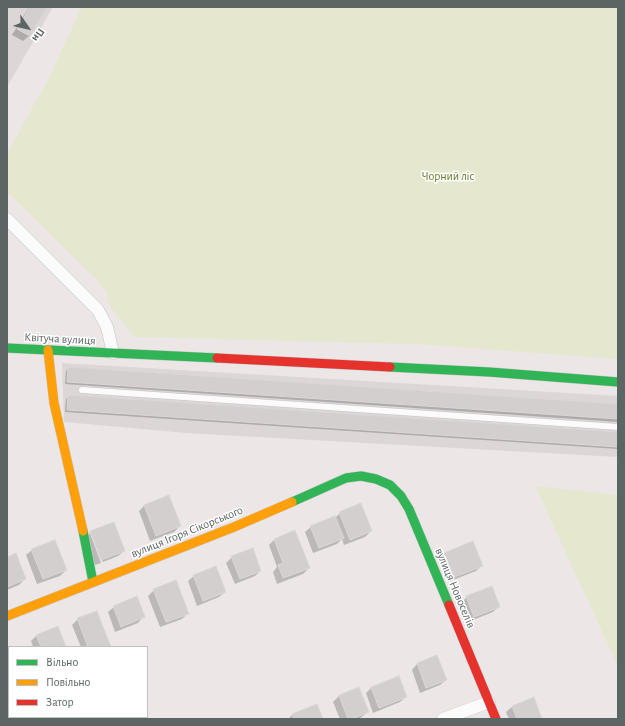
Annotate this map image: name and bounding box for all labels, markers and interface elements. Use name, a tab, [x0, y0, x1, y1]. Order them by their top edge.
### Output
north arrow	[8, 8, 48, 48]
text: Пн	[30, 26, 47, 44]
park label: Чорний ліс	[422, 169, 474, 183]
street label: Квітуча вулиця	[24, 330, 96, 348]
street label: вулиця Ігоря Сікорського	[129, 503, 245, 561]
street label: вулиця Новоселів	[432, 546, 478, 630]
legend	[8, 646, 148, 718]
text: Вільно	[46, 656, 78, 668]
text: Повільно	[46, 676, 90, 688]
text: Затор	[46, 696, 74, 708]

